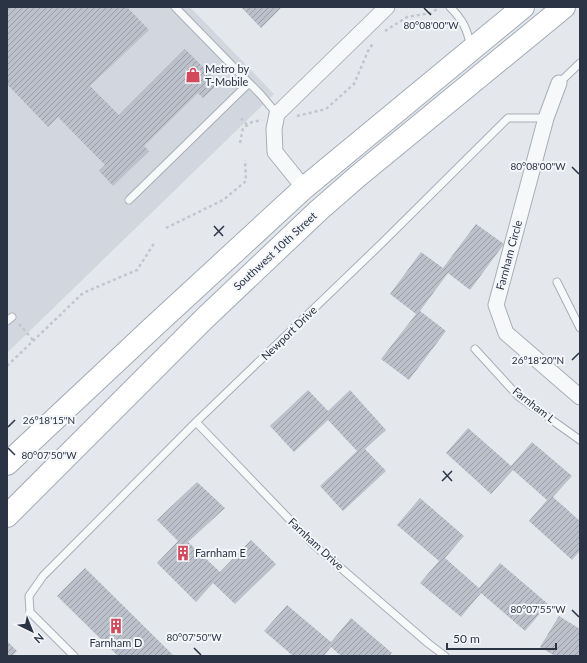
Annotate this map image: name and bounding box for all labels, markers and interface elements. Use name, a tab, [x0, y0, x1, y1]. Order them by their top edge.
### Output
text: 80°08'00"W	[403, 19, 459, 31]
place label: Metro by T-Mobile	[205, 62, 250, 88]
shop icon: Metro by T-Mobile	[184, 66, 202, 84]
text: 80°08'00"W	[510, 160, 566, 172]
street label: Southwest 10th Street	[230, 209, 319, 293]
street label: Farnham Circle	[493, 218, 524, 291]
street label: Newport Drive	[258, 303, 319, 362]
text: 26°18'20"N	[512, 354, 564, 366]
street label: Farnham L	[511, 384, 558, 425]
text: 26°18'15"N	[23, 414, 75, 426]
text: 80°07'50"W	[21, 449, 77, 461]
street label: Farnham Drive	[286, 515, 347, 573]
building icon: Farnham E	[174, 544, 192, 562]
place label: Farnham E	[195, 546, 246, 559]
text: 80°07'55"W	[510, 603, 566, 615]
north arrow	[12, 611, 52, 651]
building icon: Farnham D	[107, 617, 125, 635]
scale bar	[447, 625, 556, 651]
text: N	[32, 631, 47, 646]
text: 80°07'50"W	[166, 631, 222, 643]
text: 50 m	[453, 631, 480, 646]
place label: Farnham D	[90, 636, 142, 649]

